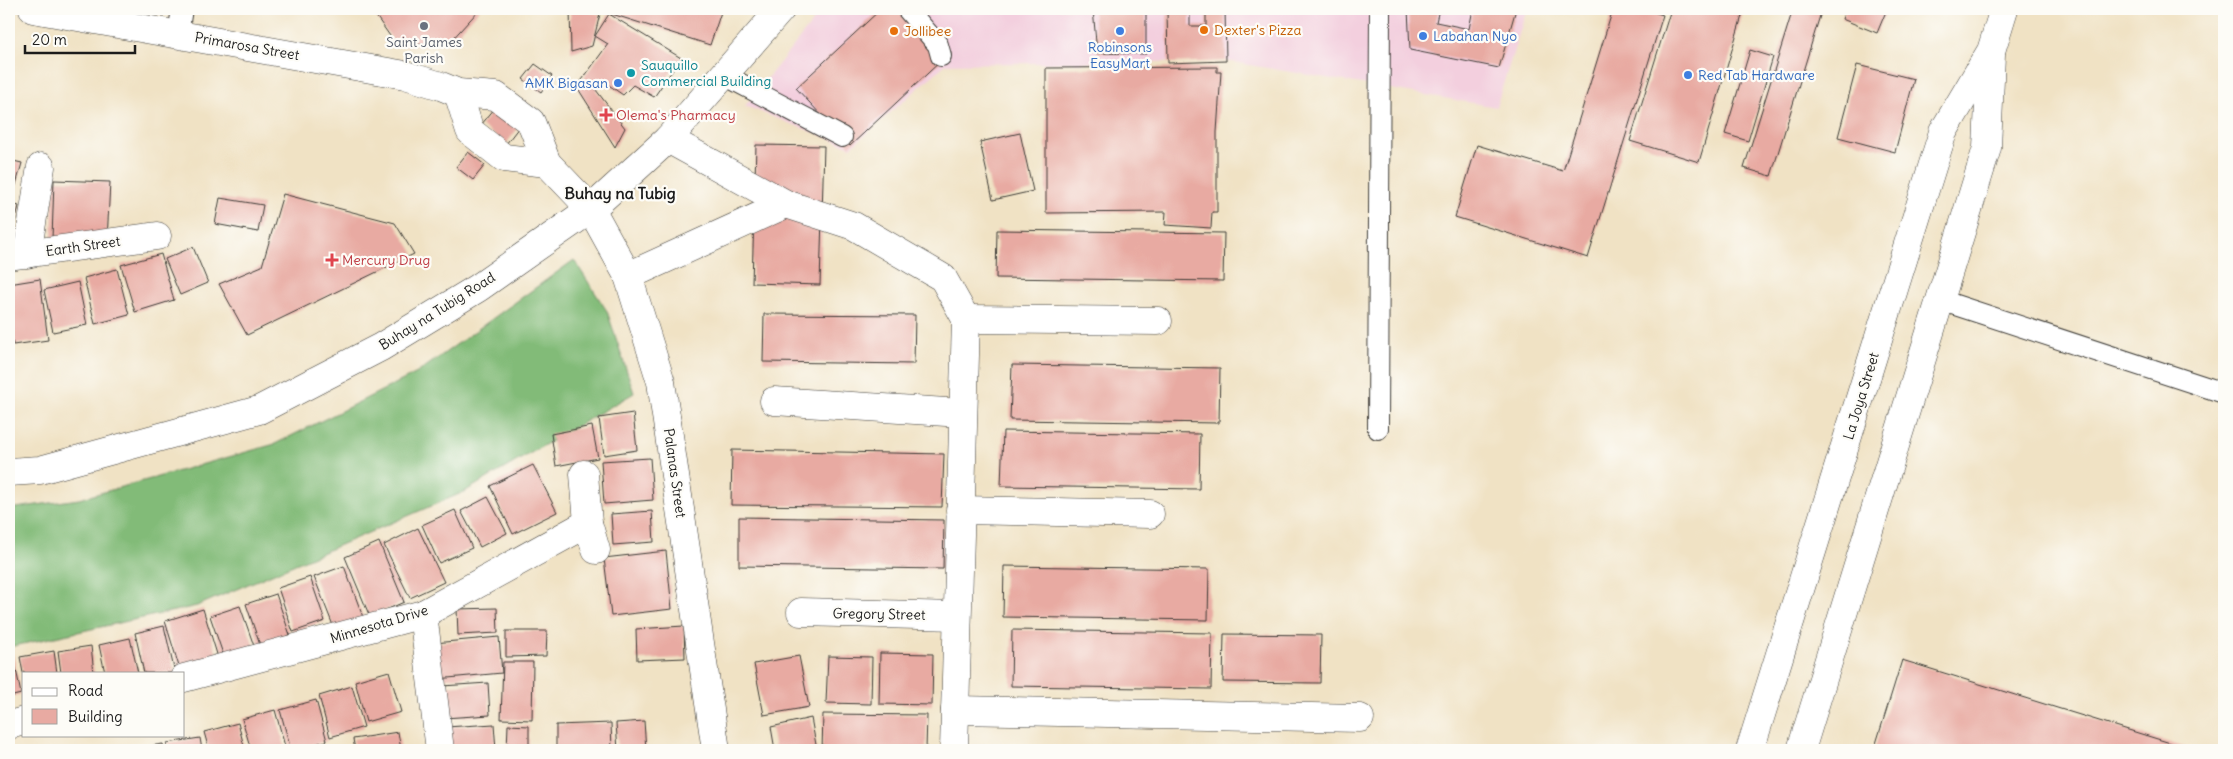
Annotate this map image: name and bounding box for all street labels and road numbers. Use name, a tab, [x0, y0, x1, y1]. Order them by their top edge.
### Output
street label: Primarosa Street	[193, 28, 301, 64]
street label: Earth Street	[44, 232, 122, 260]
street label: Buhay na Tubig Road	[376, 268, 498, 354]
street label: La Joya Street	[1839, 350, 1883, 442]
street label: Palanas Street	[660, 427, 690, 519]
street label: Minnesota Drive	[328, 601, 430, 647]
street label: Gregory Street	[832, 604, 926, 624]

